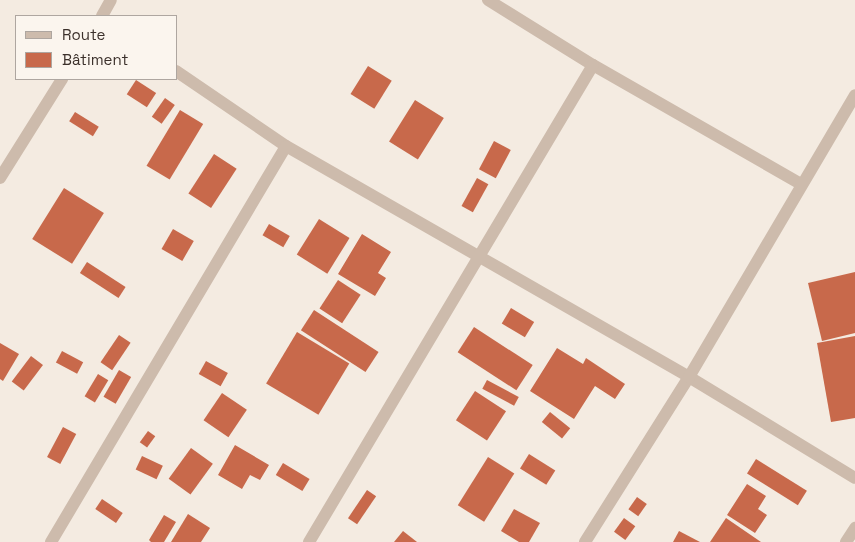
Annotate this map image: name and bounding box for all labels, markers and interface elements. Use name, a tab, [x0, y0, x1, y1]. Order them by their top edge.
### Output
legend	[15, 15, 178, 80]
text: Route	[62, 25, 105, 44]
text: Bâtiment	[62, 50, 128, 69]

